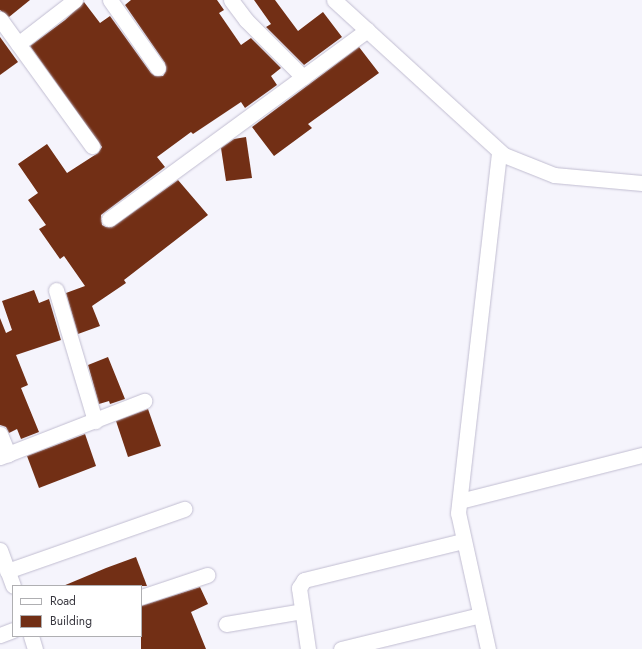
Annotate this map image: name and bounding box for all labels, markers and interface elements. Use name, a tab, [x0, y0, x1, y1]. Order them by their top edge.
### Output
legend	[12, 585, 142, 637]
text: Road	[50, 592, 76, 610]
text: Building	[50, 612, 92, 630]

